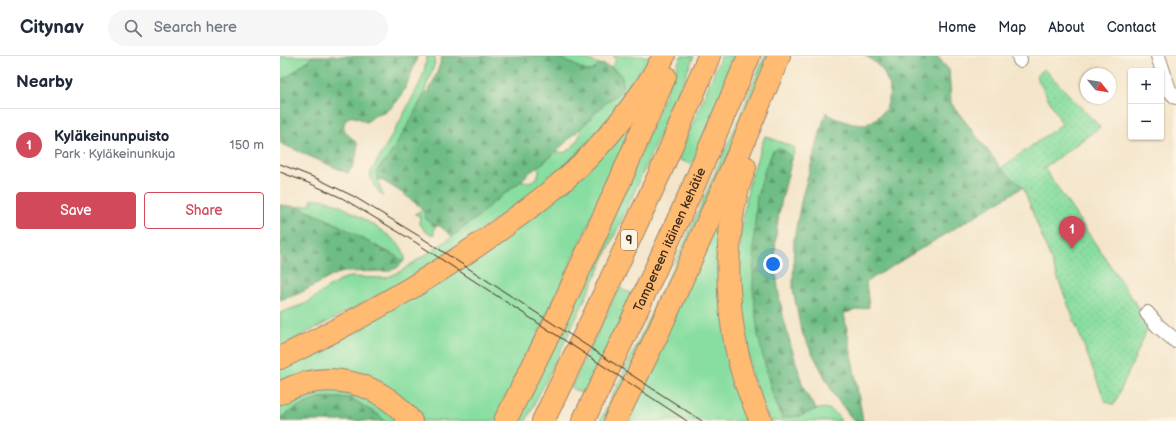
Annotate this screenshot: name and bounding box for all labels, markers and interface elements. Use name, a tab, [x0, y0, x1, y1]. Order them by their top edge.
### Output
search box	[108, 10, 388, 46]
text: Citynav	[20, 16, 84, 39]
icon: search	[122, 17, 144, 39]
text: Search here	[154, 18, 237, 37]
text: Home	[938, 19, 976, 36]
text: Map	[998, 19, 1026, 36]
text: About	[1048, 19, 1085, 36]
text: Contact	[1107, 19, 1156, 36]
north arrow	[1080, 68, 1116, 104]
map controls	[1128, 68, 1164, 140]
button: +	[1128, 68, 1164, 104]
text: Nearby	[16, 72, 73, 92]
button: −	[1128, 104, 1164, 140]
text: Kyläkeinunpuisto	[54, 127, 169, 146]
text: 1	[26, 137, 32, 153]
text: 150 m	[230, 137, 264, 153]
text: Park · Kyläkeinunkuja	[54, 146, 175, 162]
street label: Tampereen itäinen kehätie	[630, 165, 710, 314]
button: Save	[16, 192, 136, 229]
button: Share	[144, 192, 264, 229]
pin: 1	[1059, 216, 1085, 249]
road number: 9	[621, 230, 637, 250]
your location	[763, 254, 783, 274]

